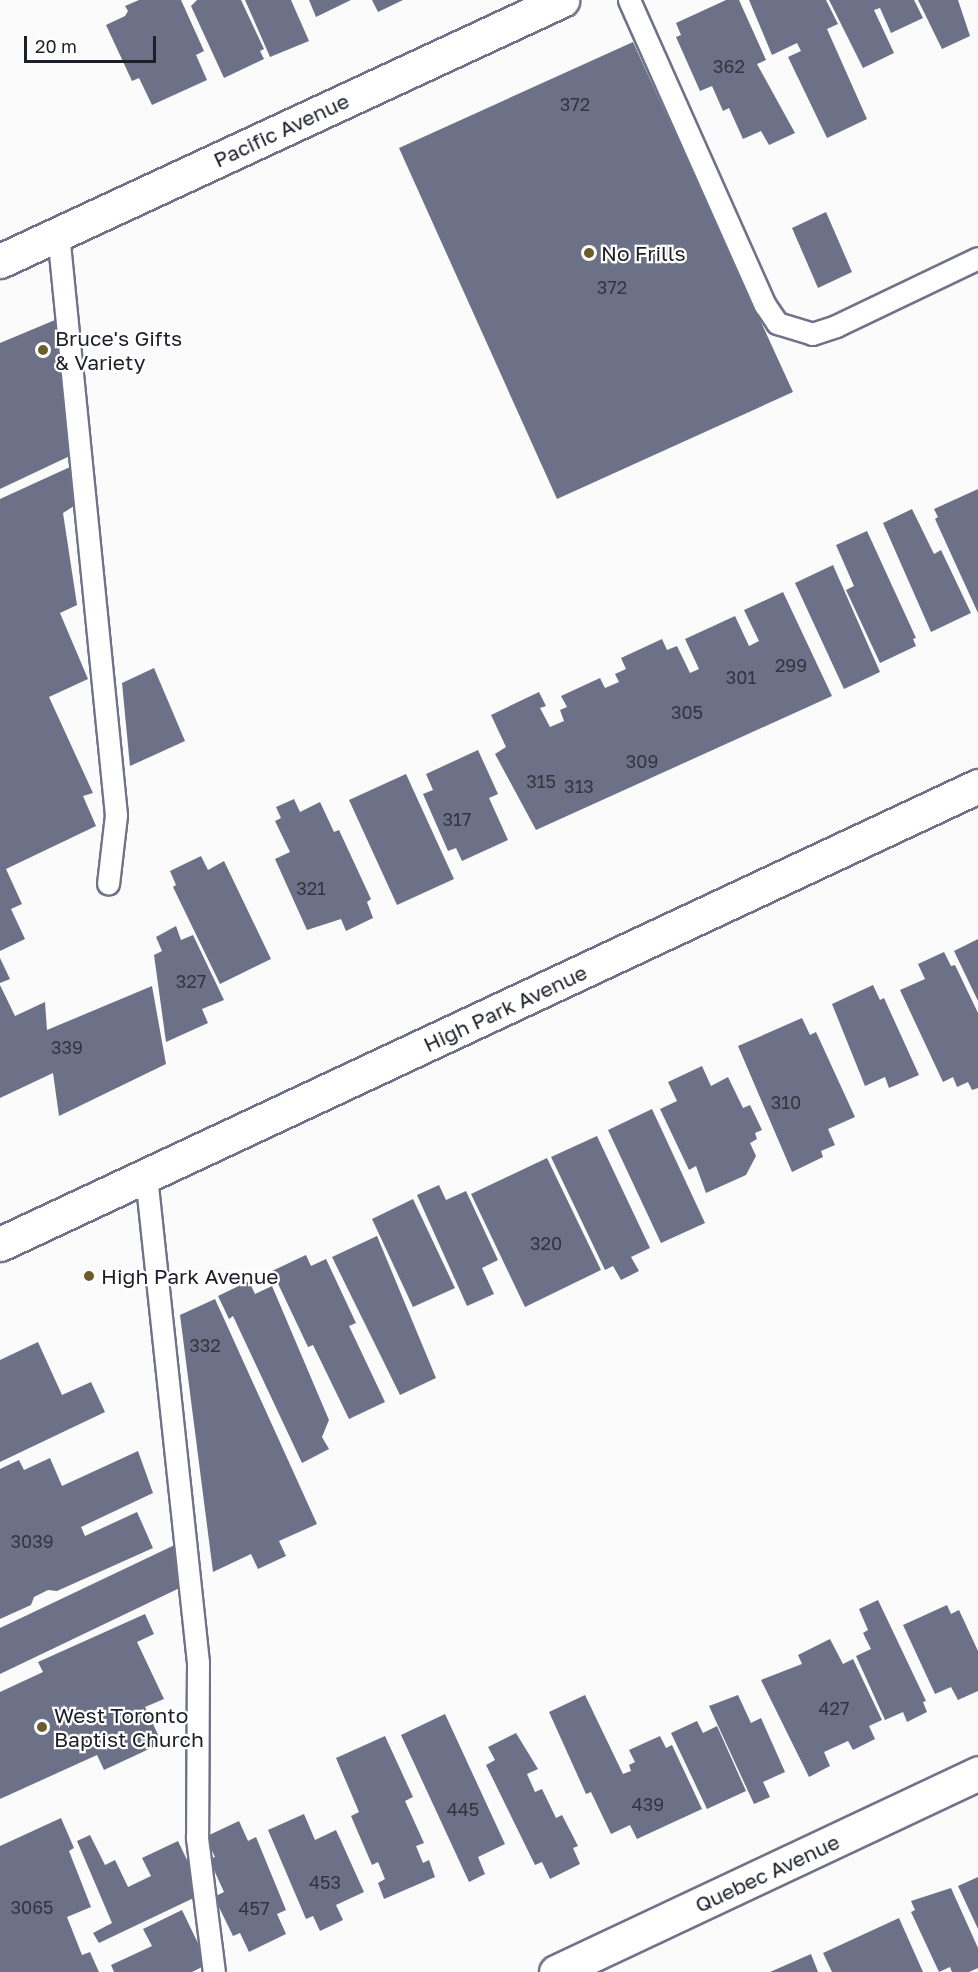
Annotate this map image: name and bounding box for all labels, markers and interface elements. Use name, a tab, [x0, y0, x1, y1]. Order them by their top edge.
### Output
scale bar	[27, 24, 159, 62]
text: 20 m	[35, 35, 77, 57]
house number: 362	[713, 55, 745, 77]
street label: Pacific Avenue	[209, 88, 353, 172]
house number: 372	[560, 93, 590, 115]
place label: No Frills	[601, 240, 686, 266]
marker: No Frills	[582, 246, 596, 260]
house number: 372	[597, 276, 627, 298]
place label: Bruce's Gifts & Variety	[55, 325, 182, 375]
marker: Bruce's Gifts & Variety	[36, 343, 50, 357]
house number: 299	[775, 654, 807, 676]
house number: 301	[726, 666, 756, 688]
house number: 305	[671, 701, 703, 723]
house number: 309	[626, 750, 658, 772]
house number: 315	[526, 770, 556, 792]
house number: 313	[564, 775, 594, 797]
house number: 317	[443, 808, 471, 830]
house number: 321	[296, 877, 326, 899]
street label: High Park Avenue	[419, 959, 591, 1057]
house number: 327	[176, 970, 206, 992]
house number: 339	[51, 1036, 83, 1058]
house number: 310	[771, 1091, 801, 1113]
house number: 320	[530, 1232, 562, 1254]
place label: High Park Avenue	[101, 1263, 279, 1289]
marker: High Park Avenue	[82, 1269, 96, 1283]
house number: 332	[189, 1334, 221, 1356]
house number: 3039	[10, 1530, 54, 1552]
house number: 427	[819, 1697, 849, 1719]
place label: West Toronto Baptist Church	[54, 1702, 204, 1752]
marker: West Toronto Baptist Church	[35, 1720, 49, 1734]
house number: 439	[632, 1793, 664, 1815]
house number: 445	[447, 1798, 479, 1820]
street label: Quebec Avenue	[691, 1829, 843, 1917]
house number: 453	[309, 1871, 341, 1893]
house number: 3065	[10, 1896, 54, 1918]
house number: 457	[239, 1897, 269, 1919]

